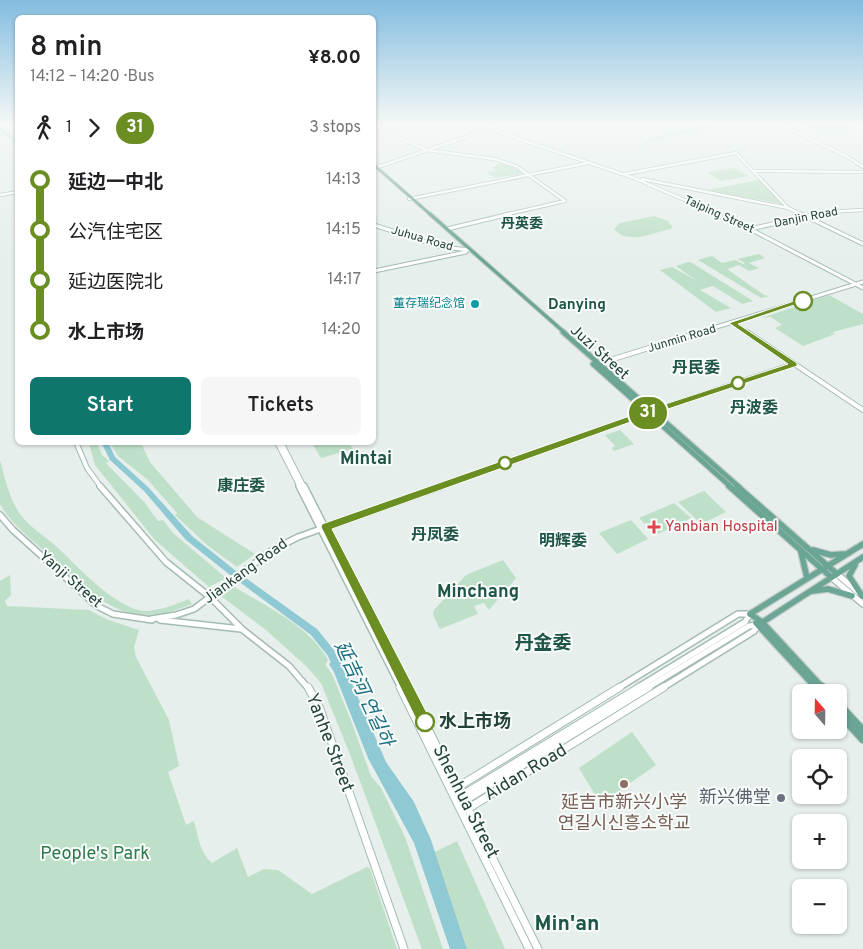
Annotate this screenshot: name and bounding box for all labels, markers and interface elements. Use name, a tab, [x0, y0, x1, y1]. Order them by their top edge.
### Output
text: 8 min	[30, 30, 103, 66]
text: ¥8.00	[308, 46, 361, 70]
text: 14:12 – 14:20 · Bus	[30, 67, 154, 87]
icon: walk	[30, 114, 58, 142]
icon: forward	[80, 114, 108, 142]
text: 31	[126, 116, 144, 139]
text: 1	[66, 118, 72, 138]
text: 3 stops	[309, 118, 361, 138]
text: 14:13	[326, 170, 361, 190]
text: 延边一中北	[68, 171, 163, 195]
street label: Taiping Street	[682, 192, 756, 238]
street label: Danjin Road	[773, 204, 839, 232]
district label: 丹英委	[501, 216, 543, 233]
text: 14:15	[326, 220, 361, 240]
text: 公汽住宅区	[68, 221, 163, 245]
street label: Juhua Road	[389, 223, 455, 255]
text: 14:17	[328, 270, 361, 290]
text: 延边医院北	[68, 271, 163, 295]
unlabelled marker	[793, 291, 813, 311]
place label: 董存瑞纪念馆	[393, 296, 465, 312]
district label: Danying	[548, 296, 606, 315]
marker: 董存瑞纪念馆	[469, 298, 481, 310]
text: 14:20	[322, 320, 361, 340]
text: 水上市场	[68, 321, 144, 345]
street label: Junmin Road	[646, 321, 718, 357]
street label: Juzi Street	[566, 322, 632, 384]
district label: 丹民委	[672, 359, 720, 379]
unlabelled marker	[731, 376, 745, 390]
button: Start	[30, 377, 191, 435]
button: Tickets	[201, 377, 361, 435]
line badge: 31	[626, 397, 670, 429]
district label: 丹波委	[730, 399, 778, 419]
text: 31	[639, 401, 657, 424]
district label: Mintai	[340, 448, 392, 471]
unlabelled marker	[498, 456, 512, 470]
district label: 康庄委	[217, 477, 265, 497]
place label: Yanbian Hospital	[665, 518, 778, 537]
marker: Yanbian Hospital	[647, 520, 661, 534]
district label: 丹凤委	[411, 526, 459, 546]
district label: 明辉委	[539, 532, 587, 552]
street label: Jiankang Road	[200, 535, 292, 609]
street label: Yanji Street	[34, 547, 106, 613]
district label: Minchang	[437, 581, 519, 604]
district label: 丹金委	[514, 632, 572, 656]
water label: 延吉河 연길하	[328, 637, 399, 753]
north arrow	[792, 684, 848, 739]
map controls	[792, 684, 847, 934]
street label: Yanhe Street	[300, 690, 358, 796]
place label: 水上市场	[439, 711, 511, 734]
marker: 水上市场	[415, 712, 435, 732]
street label: Aidan Road	[480, 739, 572, 807]
street label: Shenhua Street	[426, 741, 504, 863]
button: locate	[792, 749, 847, 804]
marker: 延吉市新兴小学 연길시신흥소학교	[618, 778, 630, 790]
place label: 新兴佛堂	[699, 787, 771, 810]
place label: 延吉市新兴小学 연길시신흥소학교	[558, 792, 690, 836]
marker: 新兴佛堂	[775, 792, 787, 804]
button: +	[792, 814, 847, 869]
park label: People's Park	[40, 843, 150, 866]
button: −	[792, 879, 847, 934]
district label: Min'an	[535, 911, 599, 938]

